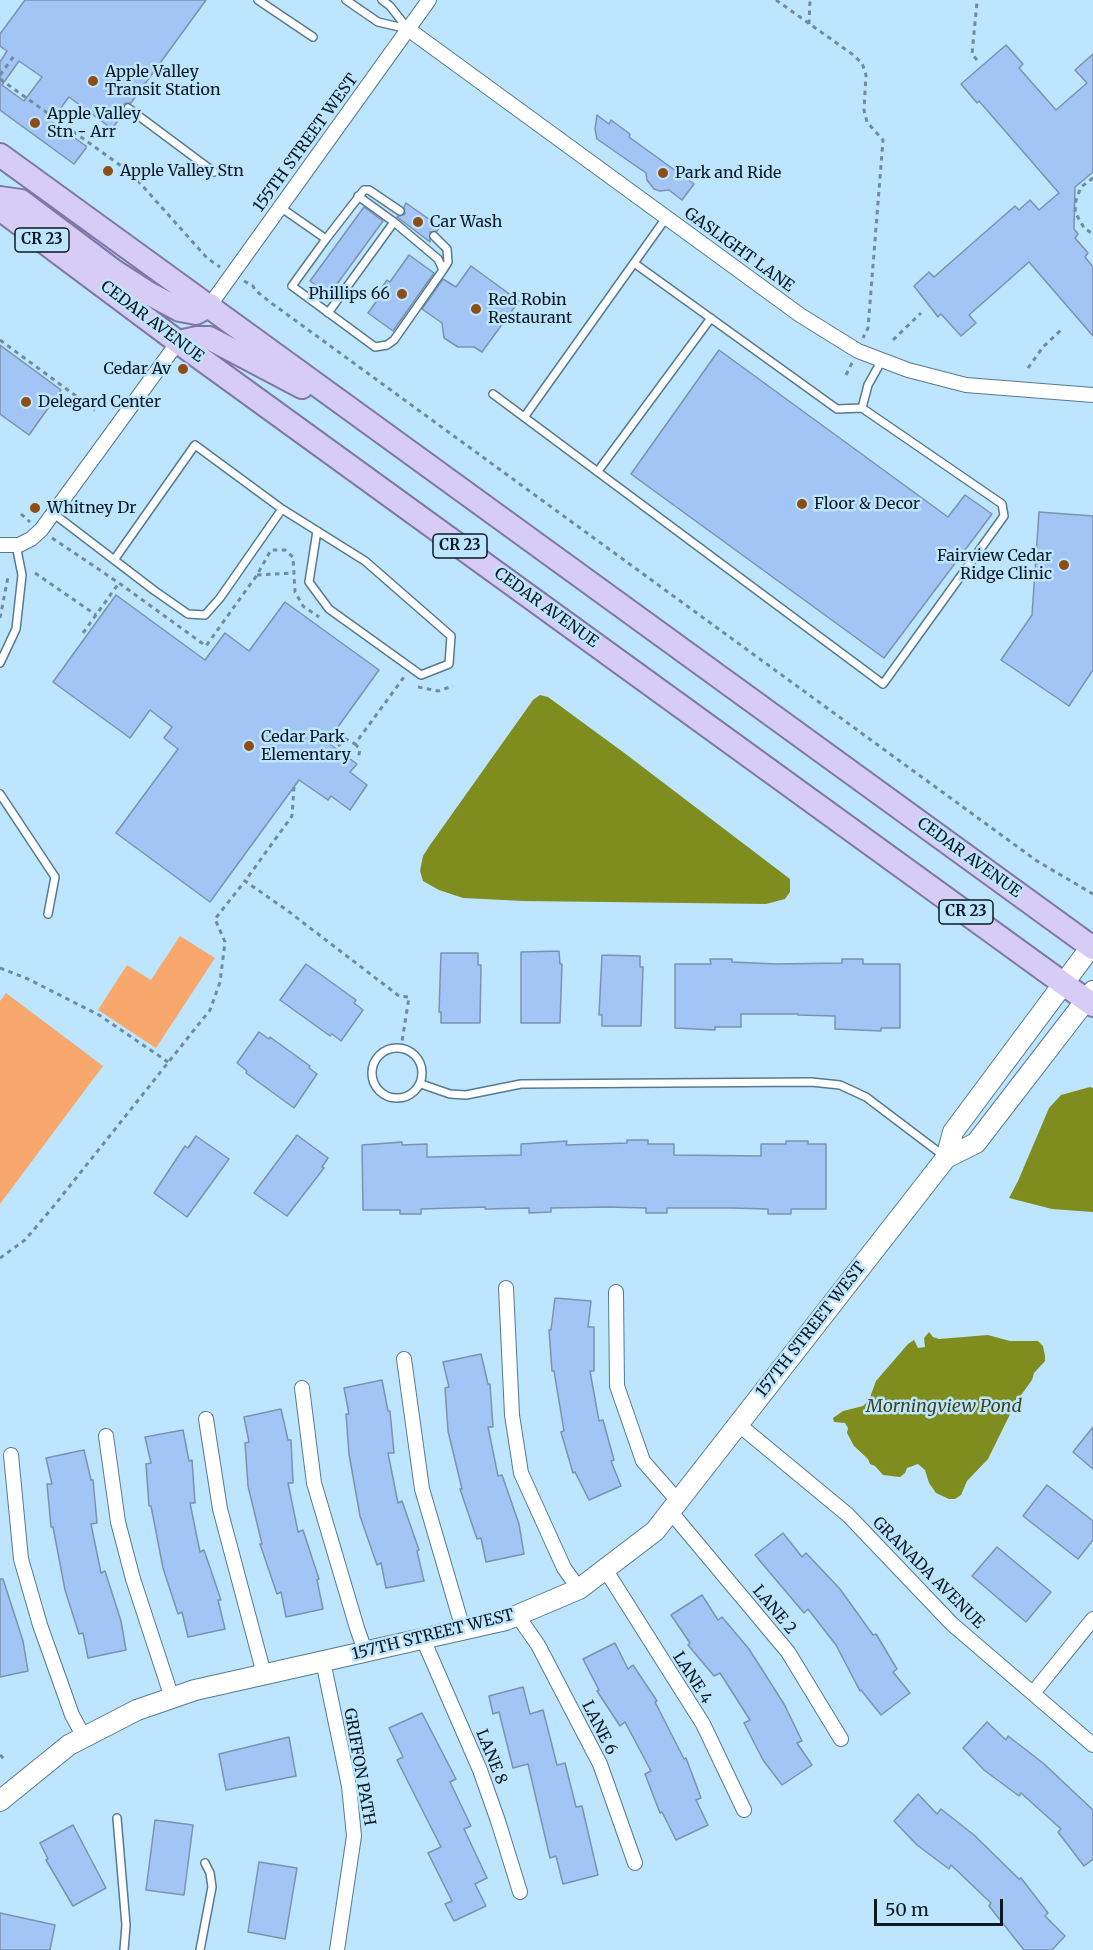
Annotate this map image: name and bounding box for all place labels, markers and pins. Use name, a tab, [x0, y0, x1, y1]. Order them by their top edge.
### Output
place label: Apple Valley Transit Station	[105, 62, 221, 100]
marker: Apple Valley Transit Station	[86, 74, 100, 88]
place label: Apple Valley Stn - Arr	[47, 104, 141, 142]
marker: Apple Valley Stn - Arr	[28, 116, 42, 130]
place label: Apple Valley Stn	[120, 161, 244, 181]
place label: Park and Ride	[675, 163, 781, 183]
marker: Apple Valley Stn	[101, 164, 115, 178]
marker: Park and Ride	[656, 166, 670, 180]
place label: Car Wash	[430, 212, 502, 232]
marker: Car Wash	[411, 215, 425, 229]
place label: Phillips 66	[309, 284, 390, 304]
marker: Phillips 66	[395, 287, 409, 301]
place label: Red Robin Restaurant	[488, 290, 572, 328]
marker: Red Robin Restaurant	[469, 302, 483, 316]
place label: Cedar Av	[103, 359, 171, 379]
marker: Cedar Av	[176, 362, 190, 376]
place label: Delegard Center	[38, 392, 161, 412]
marker: Delegard Center	[19, 395, 33, 409]
place label: Floor & Decor	[814, 494, 920, 514]
marker: Floor & Decor	[795, 497, 809, 511]
place label: Whitney Dr	[47, 498, 136, 518]
marker: Whitney Dr	[28, 501, 42, 515]
place label: Fairview Cedar Ridge Clinic	[937, 546, 1052, 584]
marker: Fairview Cedar Ridge Clinic	[1057, 558, 1071, 572]
place label: Cedar Park Elementary	[261, 727, 351, 765]
marker: Cedar Park Elementary	[242, 739, 256, 753]

